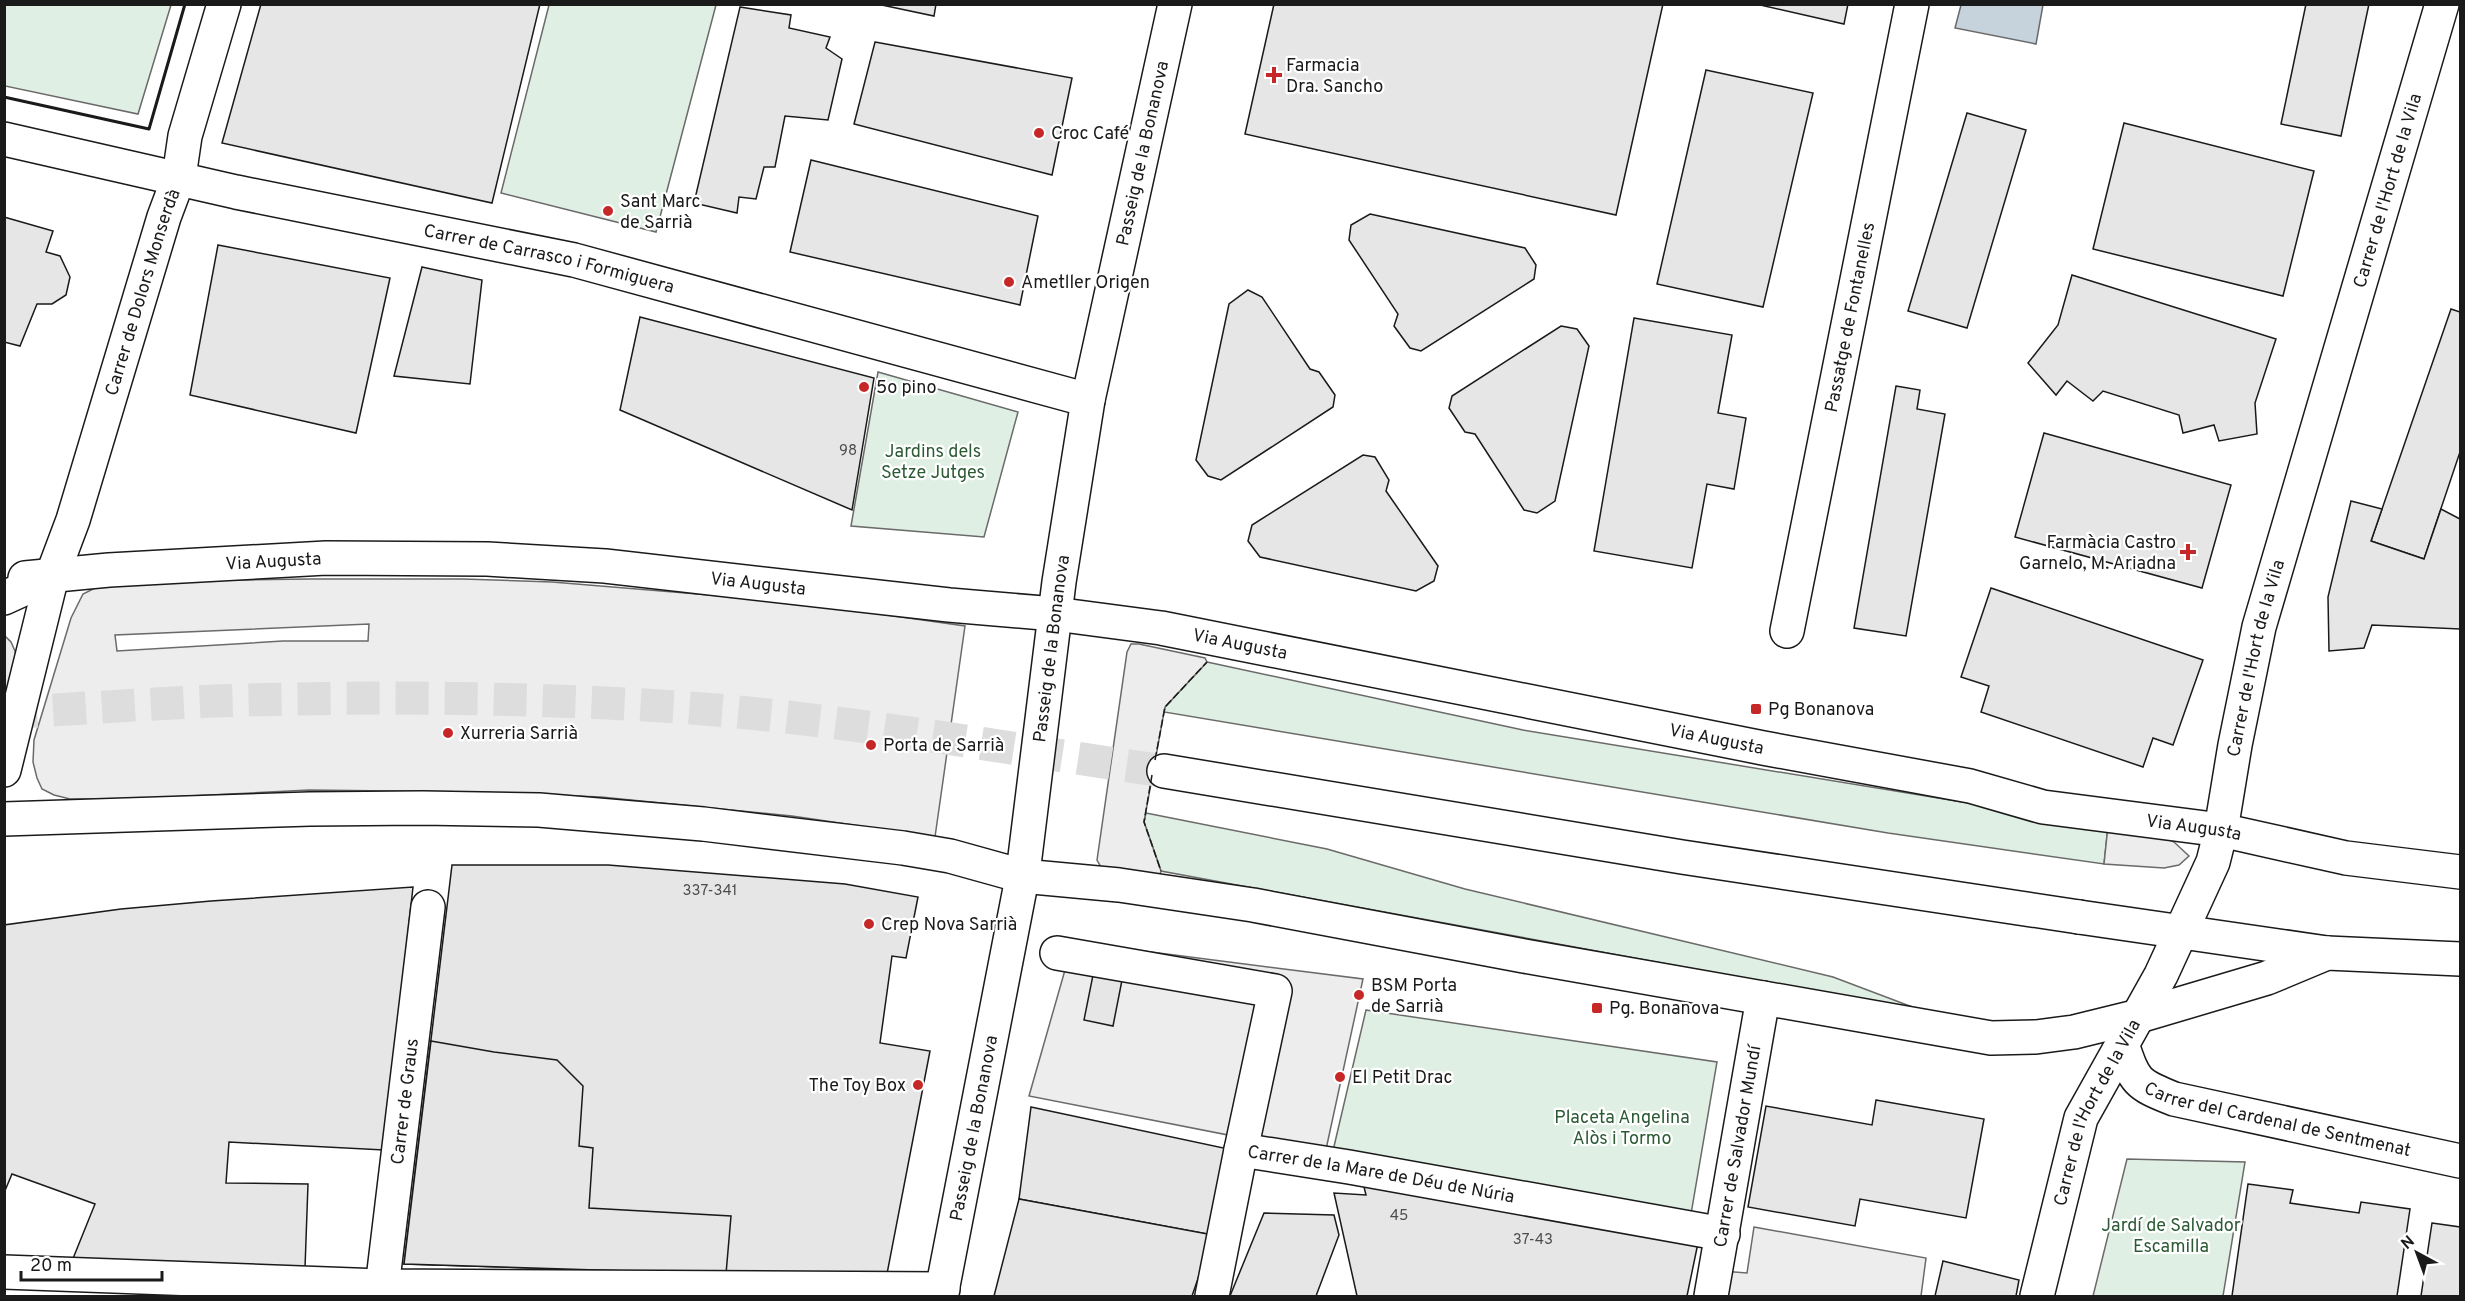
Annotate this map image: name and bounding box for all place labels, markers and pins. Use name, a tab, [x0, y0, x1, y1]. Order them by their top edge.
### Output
place label: Farmacia Dra. Sancho	[1286, 55, 1383, 99]
marker: Farmacia Dra. Sancho	[1267, 68, 1281, 82]
place label: Croc Café	[1051, 123, 1129, 146]
marker: Croc Café	[1032, 126, 1046, 140]
place label: Sant Marc de Sarrià	[620, 191, 701, 235]
marker: Sant Marc de Sarrià	[601, 204, 615, 218]
place label: Ametller Origen	[1021, 272, 1150, 295]
marker: Ametller Origen	[1002, 275, 1016, 289]
place label: 5o pino	[876, 377, 937, 400]
marker: 5o pino	[857, 380, 871, 394]
place label: Farmàcia Castro Garnelo, M. Ariadna	[2019, 532, 2176, 576]
marker: Farmàcia Castro Garnelo, M. Ariadna	[2181, 545, 2195, 559]
place label: Pg Bonanova	[1768, 699, 1874, 722]
marker: Pg Bonanova	[1749, 702, 1763, 716]
place label: Xurreria Sarrià	[460, 723, 578, 746]
marker: Xurreria Sarrià	[441, 726, 455, 740]
place label: Porta de Sarrià	[883, 735, 1004, 758]
marker: Porta de Sarrià	[864, 738, 878, 752]
place label: Crep Nova Sarrià	[881, 914, 1017, 937]
marker: Crep Nova Sarrià	[862, 917, 876, 931]
place label: BSM Porta de Sarrià	[1371, 975, 1457, 1019]
marker: BSM Porta de Sarrià	[1352, 988, 1366, 1002]
place label: Pg. Bonanova	[1609, 998, 1719, 1021]
marker: Pg. Bonanova	[1590, 1001, 1604, 1015]
place label: El Petit Drac	[1352, 1067, 1452, 1090]
marker: El Petit Drac	[1333, 1070, 1347, 1084]
place label: The Toy Box	[808, 1075, 906, 1098]
marker: The Toy Box	[911, 1078, 925, 1092]

